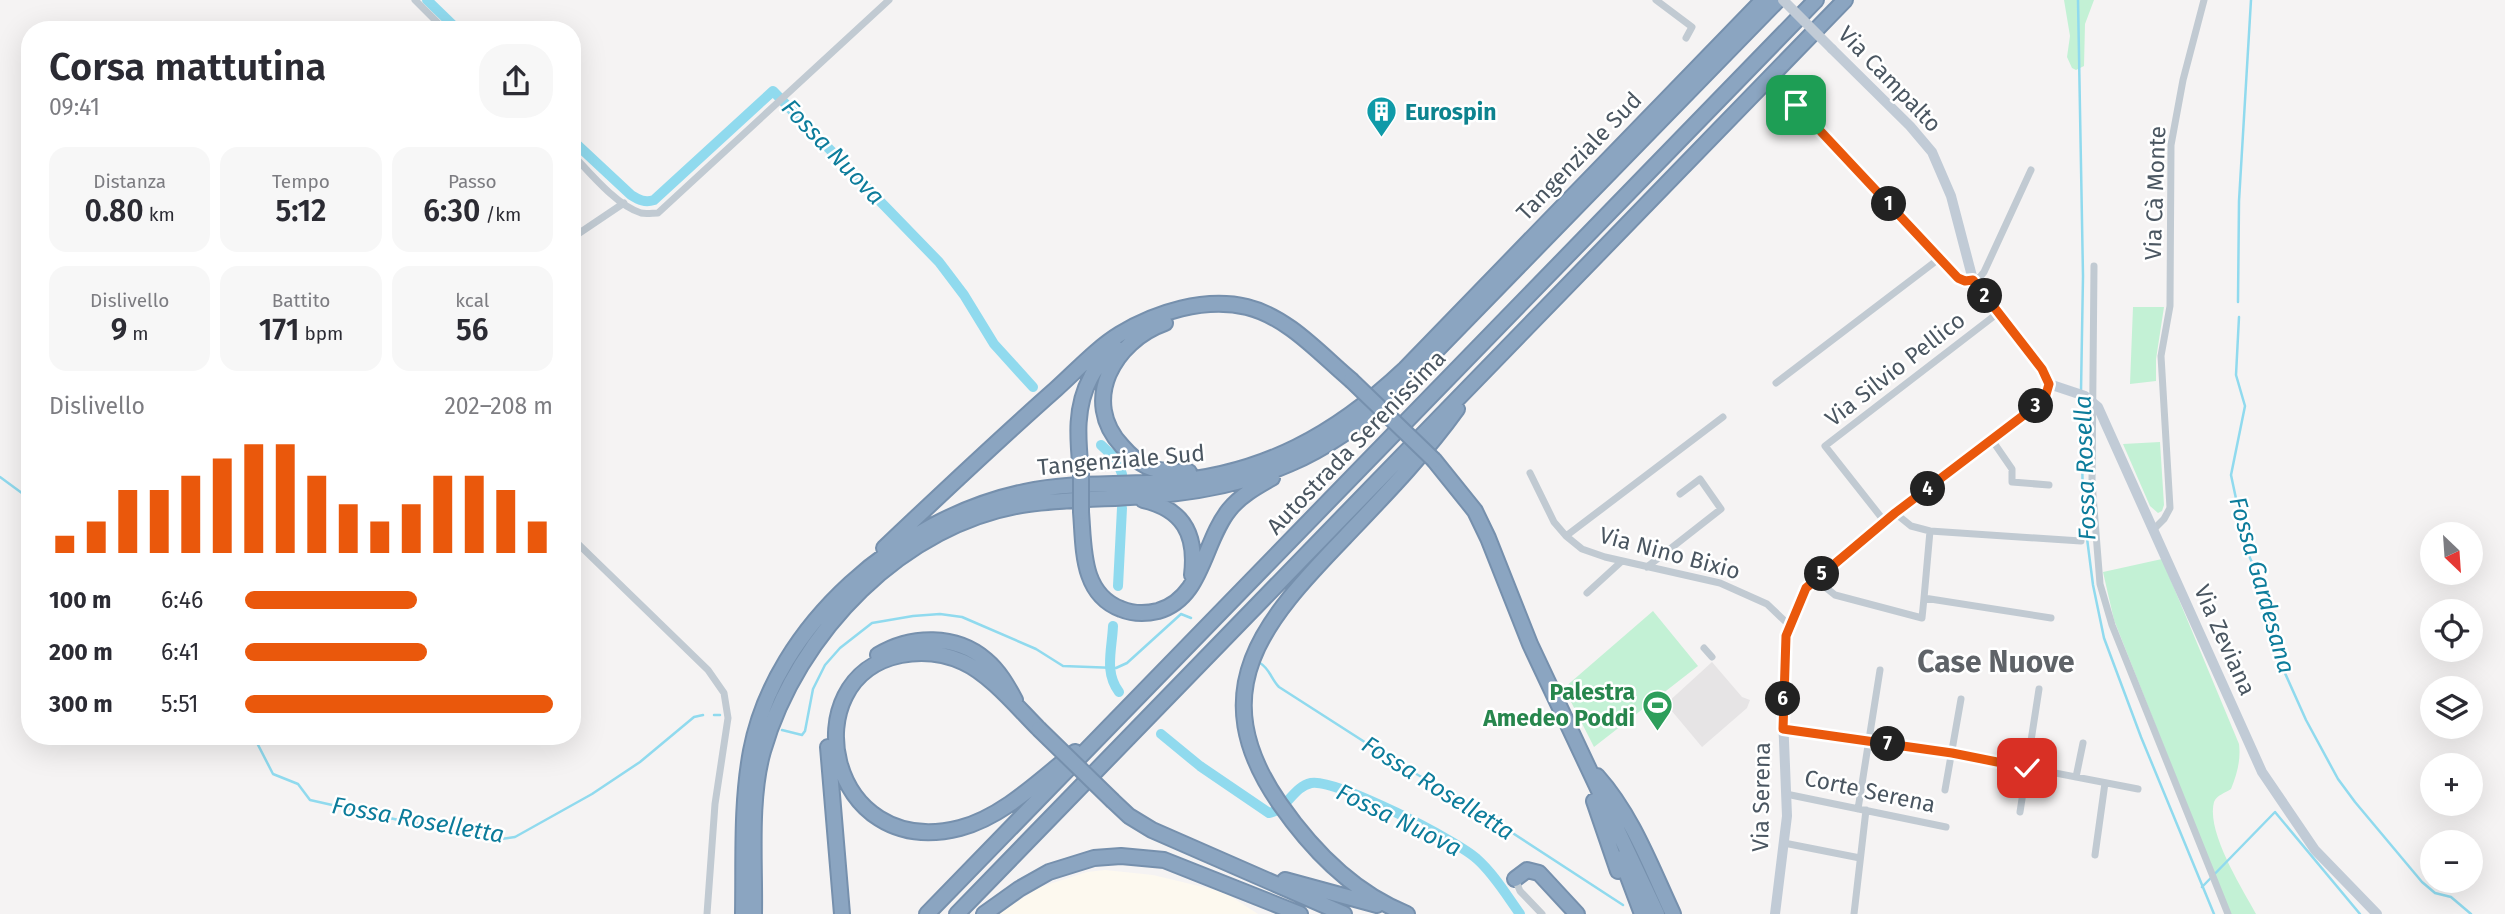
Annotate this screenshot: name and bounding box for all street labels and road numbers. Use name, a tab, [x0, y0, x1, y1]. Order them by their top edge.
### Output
street label: Via Campalto	[1832, 20, 1948, 138]
street label: Tangenziale Sud	[1511, 86, 1647, 226]
street label: Via Cà Monte	[2139, 125, 2171, 261]
street label: Via Silvio Pellico	[1819, 306, 1971, 432]
street label: Autostrada Serenissima	[1261, 344, 1451, 540]
street label: Tangenziale Sud	[1036, 439, 1206, 481]
street label: Via Nino Bixio	[1597, 521, 1743, 585]
street label: Via Zeviana	[2188, 580, 2262, 700]
street label: Via Serena	[1746, 742, 1776, 852]
street label: Corte Serena	[1802, 763, 1938, 819]

